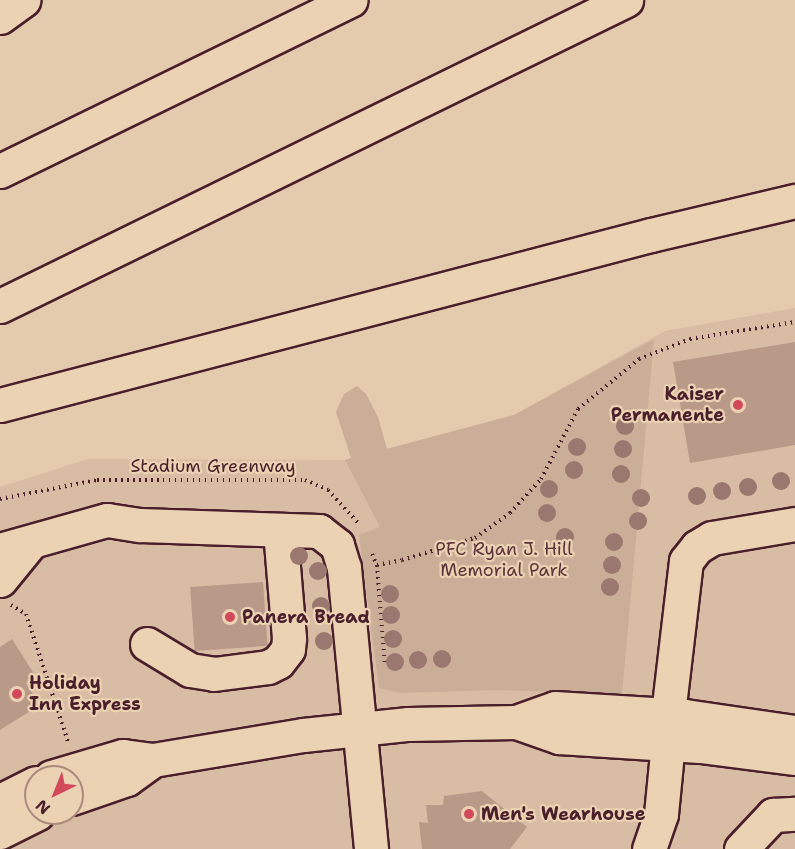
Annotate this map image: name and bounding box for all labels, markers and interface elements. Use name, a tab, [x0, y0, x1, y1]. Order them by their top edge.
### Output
place label: Kaiser Permanente	[611, 384, 724, 426]
marker: Kaiser Permanente	[729, 396, 747, 414]
street label: Stadium Greenway	[130, 455, 296, 477]
park label: PFC Ryan J. Hill Memorial Park	[435, 539, 573, 582]
place label: Panera Bread	[242, 606, 370, 628]
marker: Panera Bread	[223, 610, 237, 624]
place label: Holiday Inn Express	[29, 673, 141, 716]
marker: Holiday Inn Express	[10, 687, 24, 701]
north arrow	[24, 765, 84, 825]
text: N	[31, 795, 55, 819]
place label: Men's Wearhouse	[481, 803, 645, 825]
marker: Men's Wearhouse	[462, 807, 476, 821]

